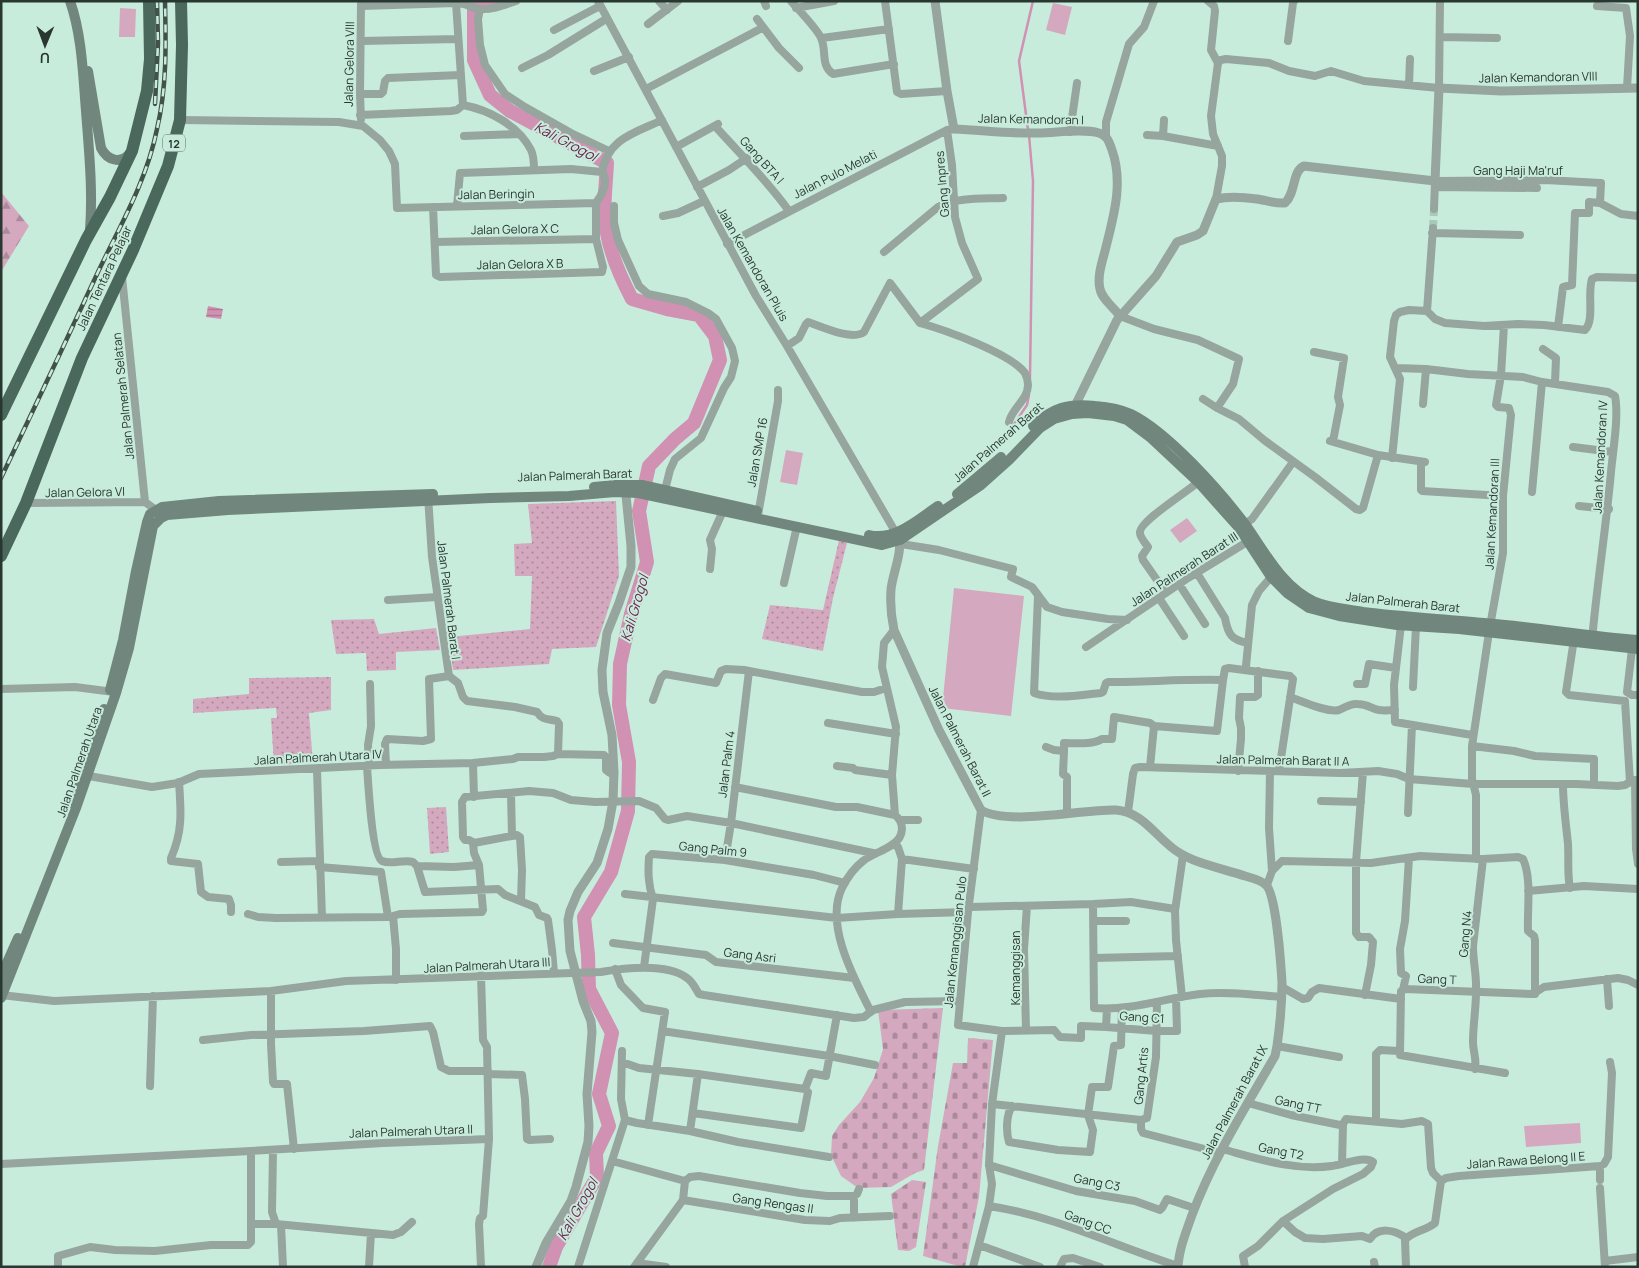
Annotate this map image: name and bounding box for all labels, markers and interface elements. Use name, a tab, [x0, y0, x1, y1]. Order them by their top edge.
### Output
north arrow	[20, 20, 70, 70]
street label: Jalan Gelora VIII	[340, 21, 358, 107]
text: U	[40, 49, 50, 68]
street label: Jalan Kemandoran VIII	[1478, 67, 1598, 87]
street label: Jalan Kemandoran I	[978, 110, 1084, 128]
water label: Kali Grogol	[531, 117, 602, 166]
street label: Gang BTA I	[736, 133, 788, 187]
road number: 12	[163, 134, 185, 152]
street label: Jalan Pulo Melati	[790, 146, 880, 202]
street label: Gang Inpres	[931, 150, 953, 218]
street label: Gang Haji Ma'ruf	[1473, 162, 1564, 179]
street label: Jalan Beringin	[457, 185, 535, 203]
street label: Jalan Kemandoran Pluis	[713, 204, 793, 324]
street label: Jalan Gelora X C	[471, 220, 560, 238]
street label: Jalan Tentara Pelajar	[72, 222, 136, 333]
street label: Jalan Gelora X B	[476, 255, 564, 273]
street label: Jalan Palmerah Selatan	[108, 332, 138, 460]
street label: Jalan Palmerah Barat	[949, 398, 1047, 486]
street label: Jalan Kemandoran IV	[1589, 399, 1611, 514]
street label: Jalan SMP 16	[743, 416, 771, 488]
street label: Jalan Kemandoran III	[1481, 458, 1503, 570]
street label: Jalan Palmerah Barat	[517, 464, 633, 485]
street label: Jalan Gelora VI	[45, 483, 125, 501]
street label: Jalan Palmerah Barat III	[1127, 528, 1241, 610]
street label: Jalan Palmerah Barat I	[433, 539, 465, 661]
water label: Kali Grogol	[615, 571, 653, 643]
street label: Jalan Palmerah Barat	[1345, 588, 1461, 616]
street label: Jalan Palmerah Barat II	[925, 682, 995, 800]
street label: Jalan Palmerah Utara	[52, 705, 106, 819]
street label: Jalan Palm 4	[713, 730, 739, 798]
street label: Jalan Palmerah Utara IV	[254, 745, 383, 769]
street label: Jalan Palmerah Barat II A	[1217, 750, 1350, 770]
street label: Gang Palm 9	[678, 837, 748, 861]
street label: Jalan Kemanggisan Pulo	[940, 875, 970, 1009]
street label: Gang N4	[1454, 910, 1476, 958]
street label: Kemanggisan	[1007, 931, 1024, 1005]
street label: Gang Asri	[723, 943, 777, 967]
street label: Jalan Palmerah Utara III	[423, 953, 551, 977]
street label: Gang T	[1417, 970, 1458, 988]
street label: Gang C1	[1119, 1007, 1165, 1027]
street label: Jalan Palmerah Barat IX	[1197, 1041, 1272, 1162]
street label: Gang Artis	[1130, 1046, 1152, 1106]
street label: Gang TT	[1273, 1091, 1323, 1117]
street label: Jalan Palmerah Utara II	[349, 1120, 473, 1142]
street label: Gang T2	[1257, 1138, 1305, 1164]
street label: Jalan Rawa Belong II E	[1466, 1147, 1586, 1173]
street label: Gang C3	[1072, 1169, 1122, 1195]
water label: Kali Grogol	[552, 1173, 603, 1243]
street label: Gang Rengas II	[732, 1189, 814, 1217]
street label: Gang CC	[1062, 1206, 1114, 1238]

